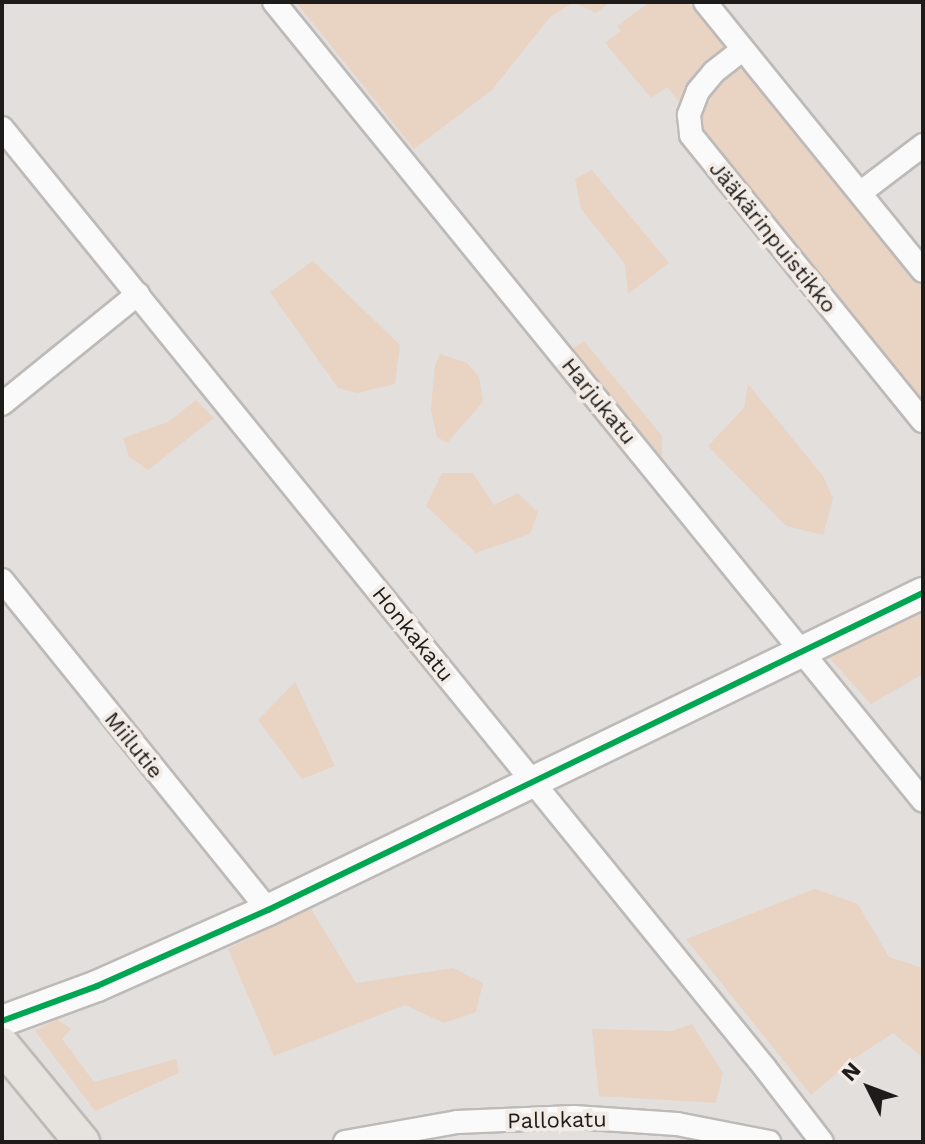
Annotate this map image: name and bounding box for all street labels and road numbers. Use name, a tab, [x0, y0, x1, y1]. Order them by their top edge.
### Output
street label: Jääkärinpuistikko	[704, 156, 842, 318]
street label: Harjukatu	[556, 352, 642, 450]
street label: Honkakatu	[367, 581, 459, 687]
street label: Miilutie	[99, 706, 169, 784]
street label: Pallokatu	[507, 1106, 607, 1134]

